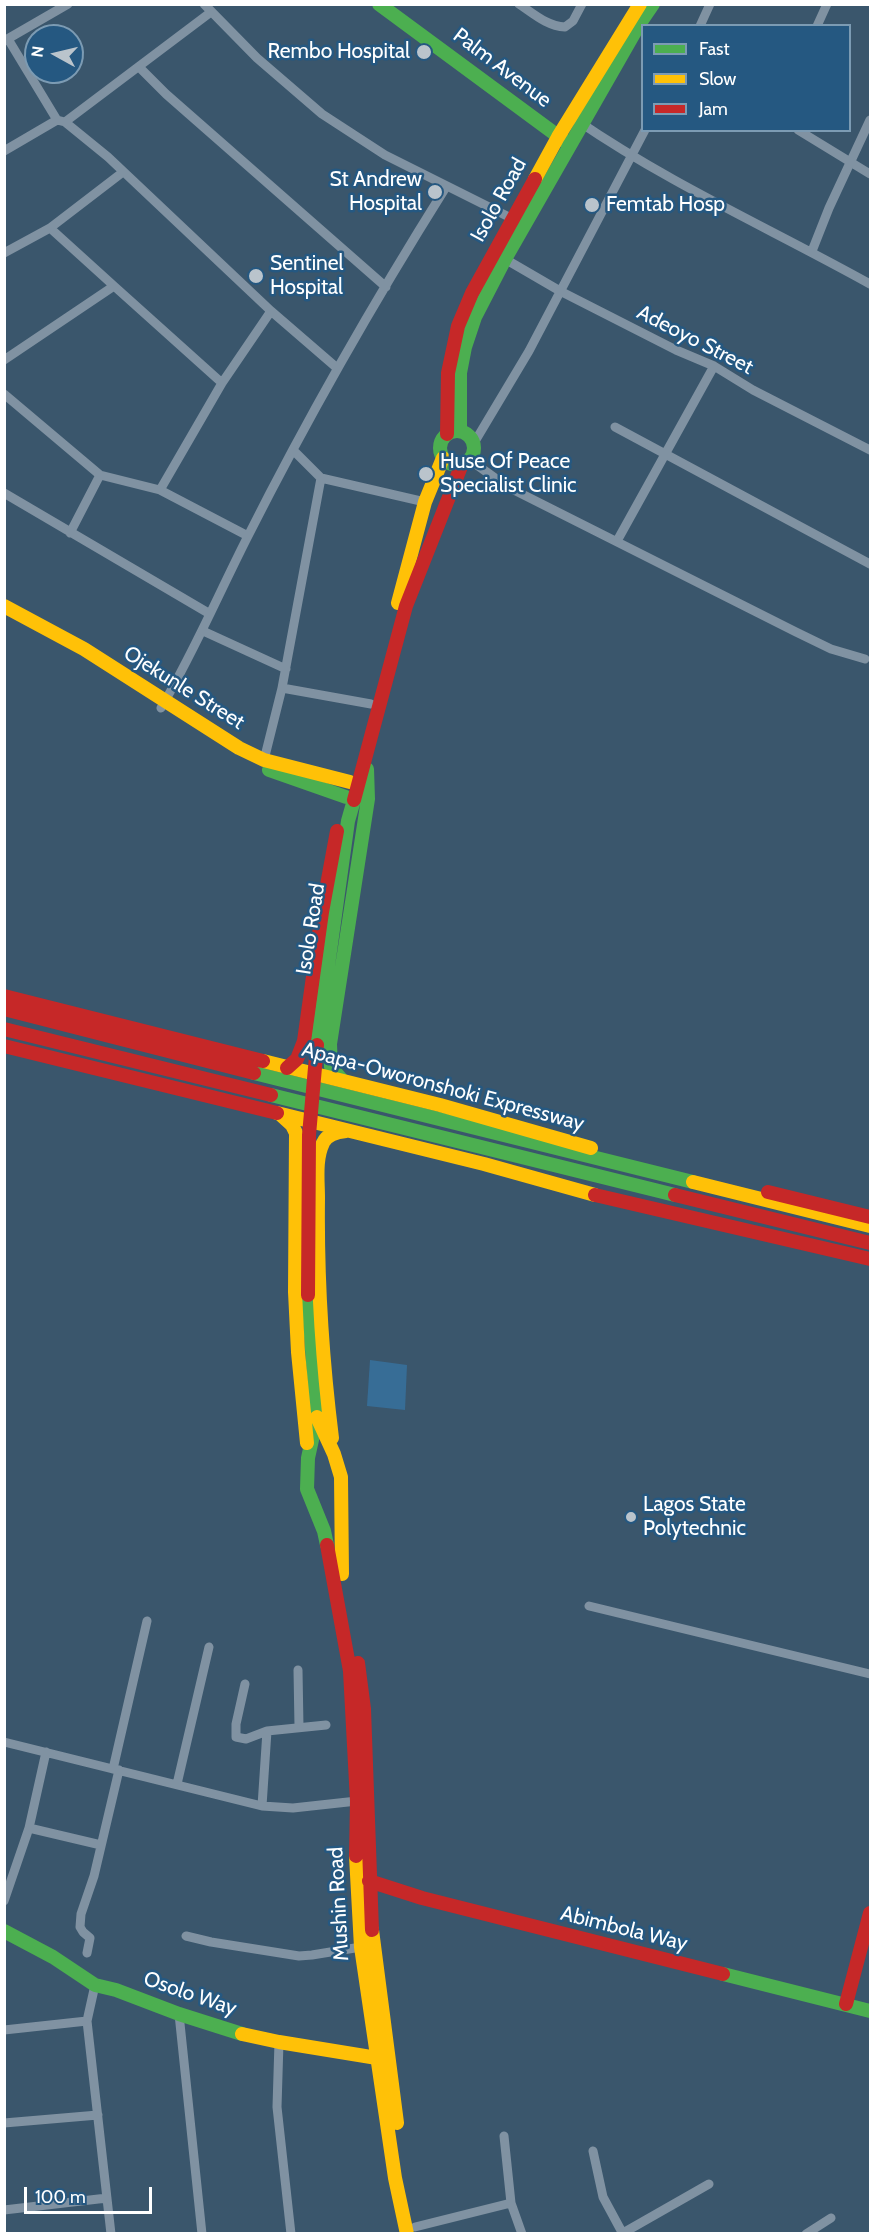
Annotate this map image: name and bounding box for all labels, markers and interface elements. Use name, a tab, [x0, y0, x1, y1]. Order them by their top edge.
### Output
street label: Palm Avenue	[448, 23, 556, 113]
north arrow	[24, 24, 84, 84]
legend	[641, 24, 851, 132]
text: Fast	[699, 38, 730, 60]
place label: Rembo Hospital	[268, 39, 410, 65]
marker: Rembo Hospital	[415, 43, 433, 61]
text: N	[27, 45, 48, 59]
text: Slow	[699, 68, 736, 90]
text: Jam	[699, 98, 728, 120]
street label: Isolo Road	[466, 154, 532, 246]
place label: St Andrew Hospital	[330, 167, 422, 217]
marker: St Andrew Hospital	[426, 183, 444, 201]
place label: Femtab Hosp	[606, 192, 725, 218]
marker: Femtab Hosp	[583, 196, 601, 214]
place label: Sentinel Hospital	[270, 251, 344, 301]
marker: Sentinel Hospital	[247, 267, 265, 285]
street label: Adeoyo Street	[633, 300, 757, 380]
place label: Huse Of Peace Specialist Clinic	[440, 449, 577, 499]
marker: Huse Of Peace Specialist Clinic	[417, 465, 435, 483]
street label: Ojekunle Street	[119, 641, 249, 735]
street label: Isolo Road	[291, 882, 331, 976]
street label: Apapa-Oworonshoki Expressway	[299, 1037, 587, 1137]
place label: Lagos State Polytechnic	[643, 1492, 746, 1542]
marker: Lagos State Polytechnic	[624, 1510, 638, 1524]
street label: Mushin Road	[323, 1846, 355, 1962]
street label: Abimbola Way	[558, 1901, 690, 1957]
street label: Osolo Way	[140, 1966, 240, 2022]
scale bar	[27, 2175, 154, 2213]
text: 100 m	[35, 2186, 86, 2208]

